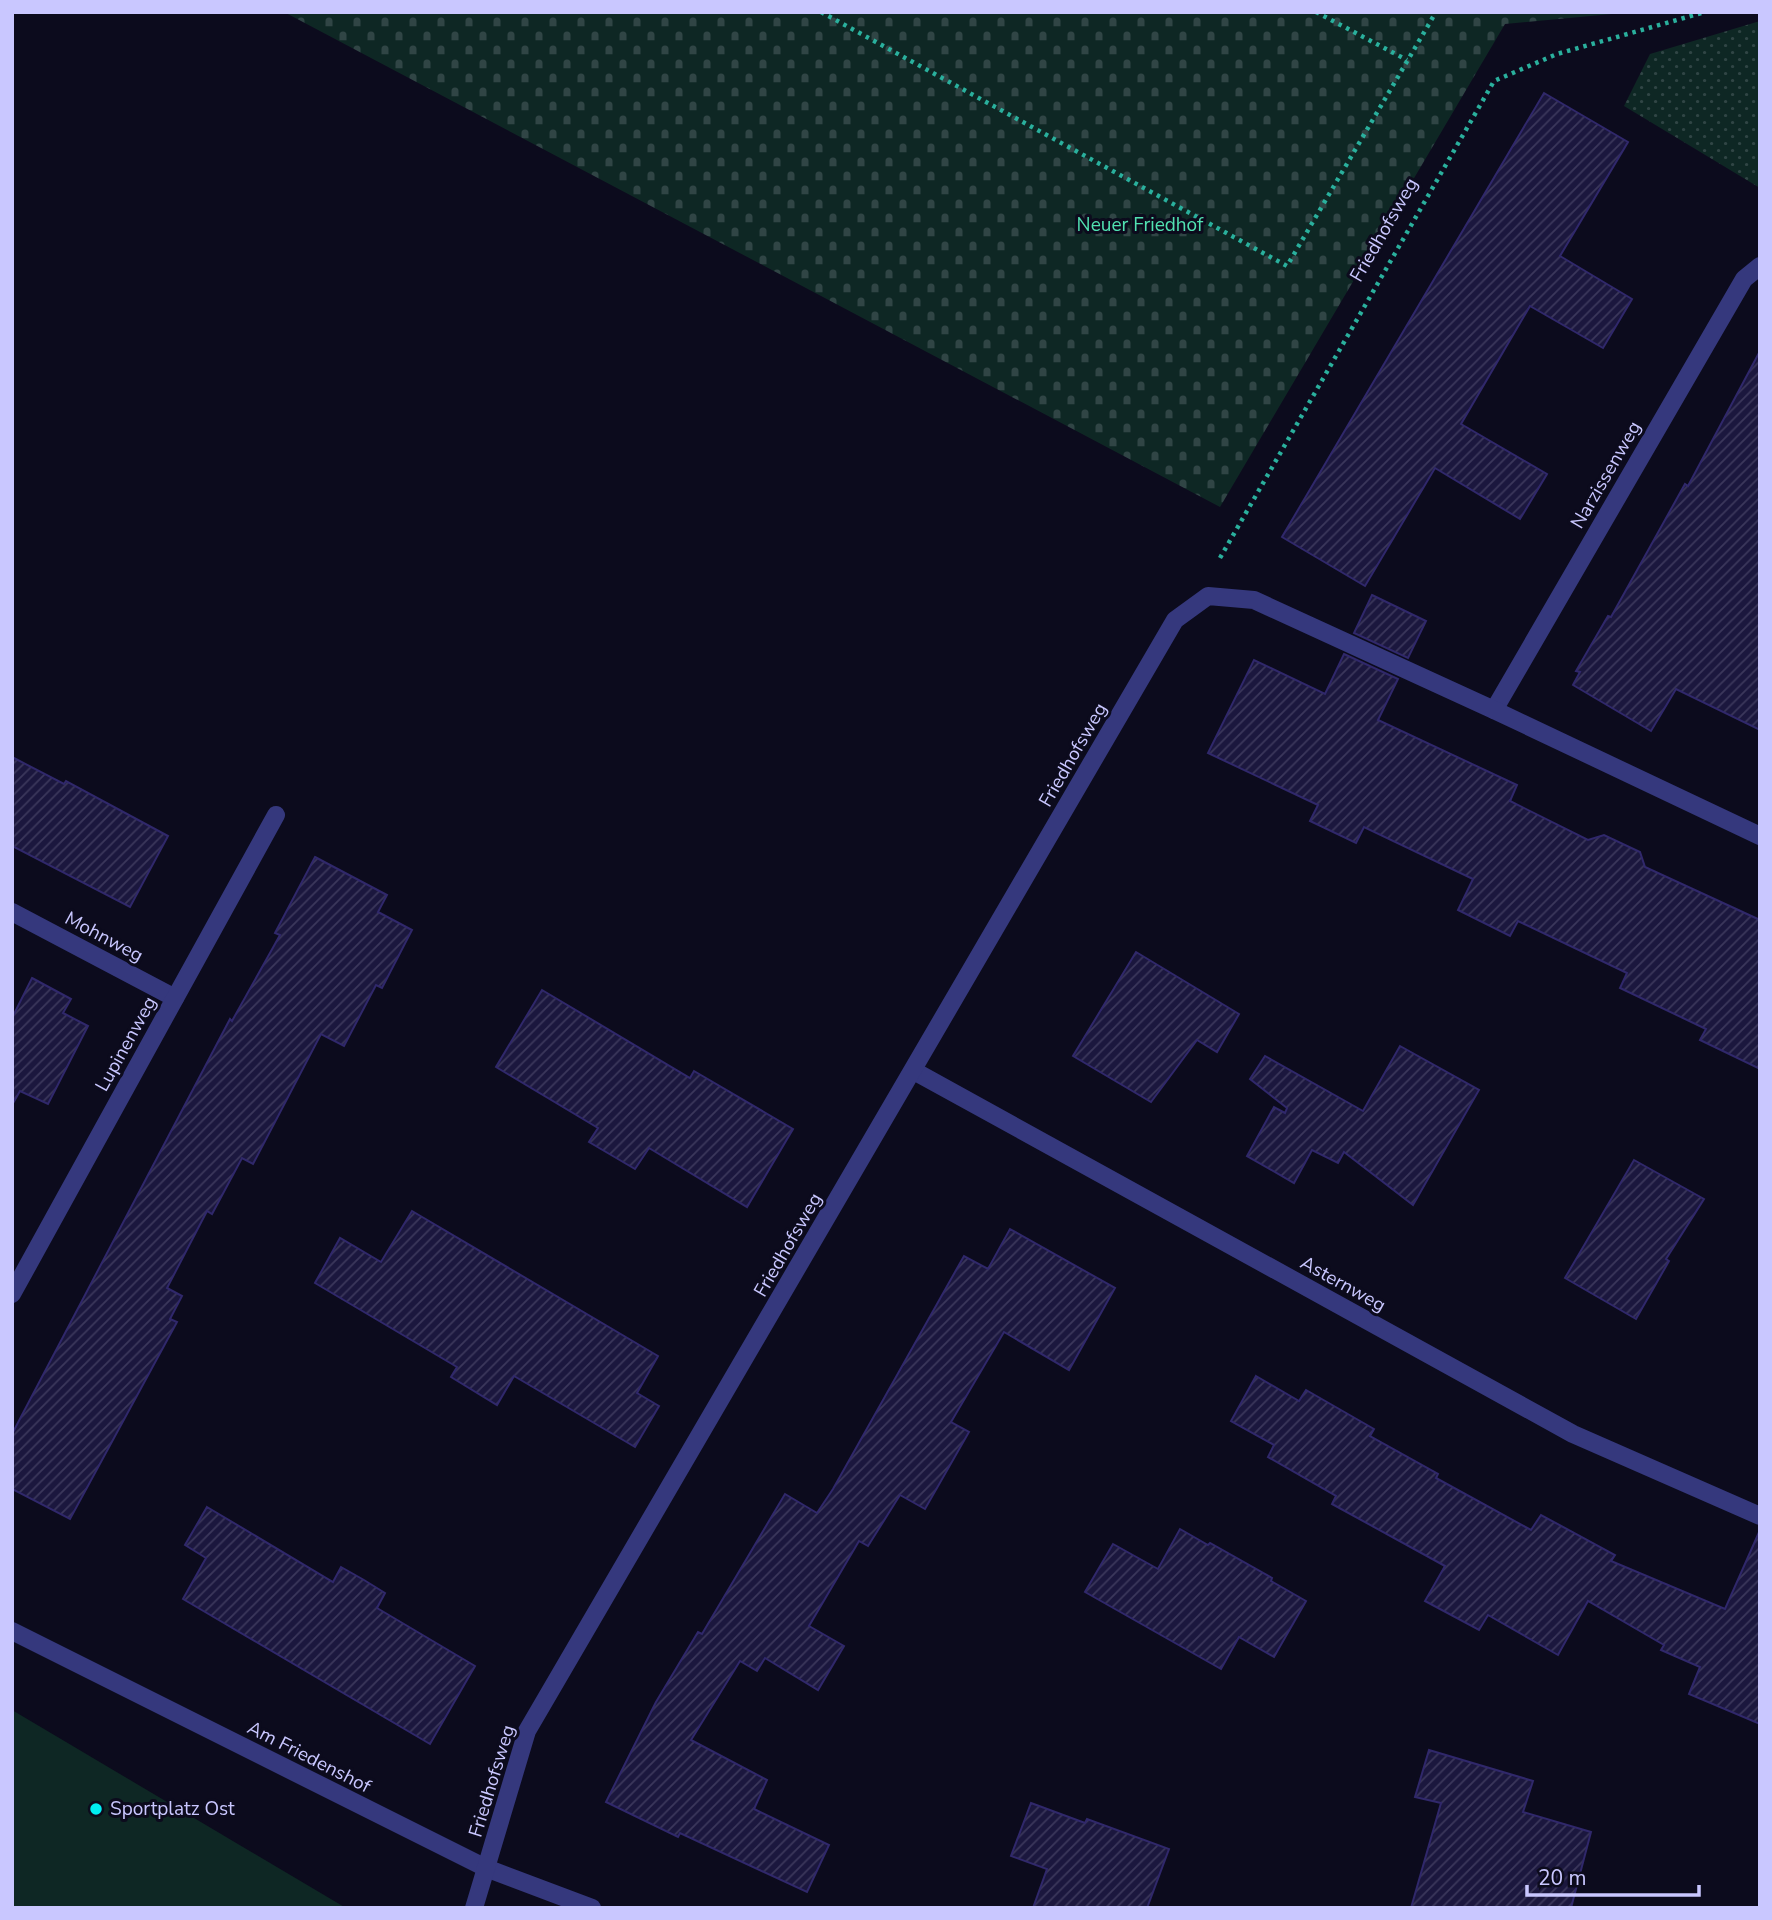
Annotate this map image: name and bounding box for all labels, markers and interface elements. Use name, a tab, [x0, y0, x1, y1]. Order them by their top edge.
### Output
street label: Friedhofsweg	[1344, 173, 1424, 287]
park label: Neuer Friedhof	[1077, 212, 1204, 238]
street label: Narzissenweg	[1565, 416, 1647, 534]
street label: Friedhofsweg	[1033, 698, 1113, 812]
street label: Mohnweg	[60, 905, 148, 969]
street label: Lupinenweg	[89, 992, 163, 1096]
street label: Friedhofsweg	[748, 1188, 828, 1302]
street label: Asternweg	[1296, 1250, 1390, 1318]
street label: Am Friedenshof	[243, 1715, 376, 1800]
street label: Friedhofsweg	[463, 1722, 521, 1840]
place label: Sportplatz Ost	[110, 1796, 235, 1822]
marker: Sportplatz Ost	[88, 1801, 104, 1817]
scale bar	[1527, 1854, 1698, 1898]
text: 20 m	[1538, 1864, 1587, 1892]

